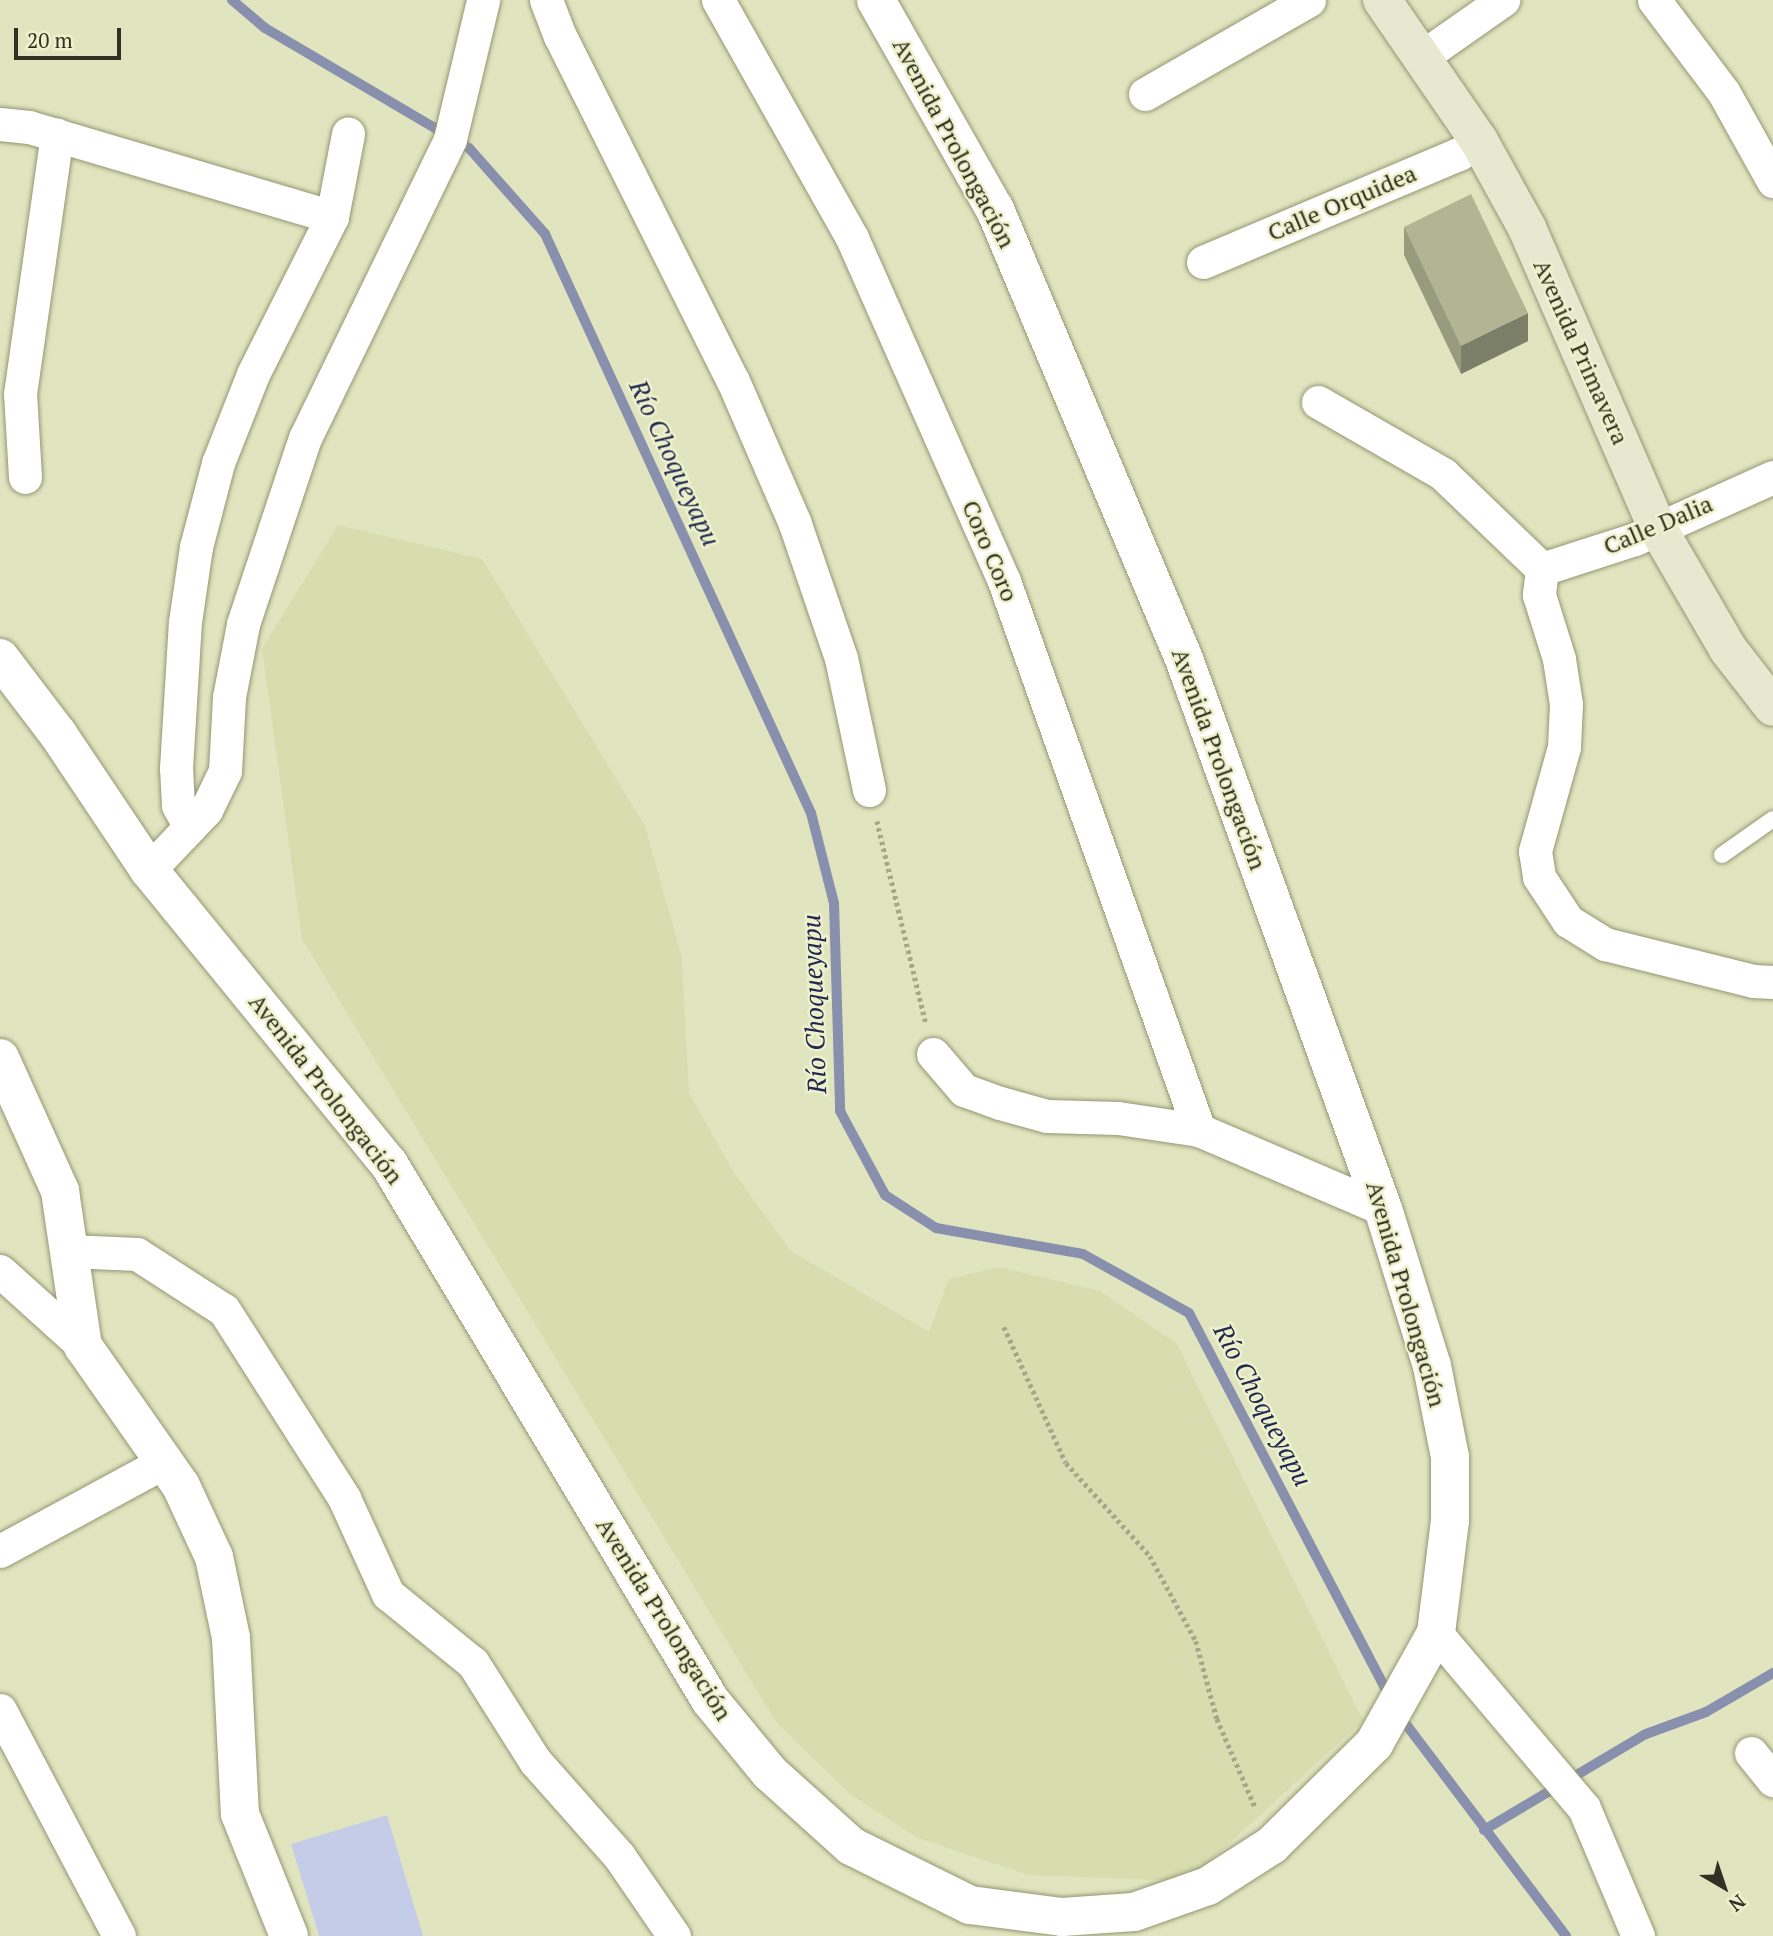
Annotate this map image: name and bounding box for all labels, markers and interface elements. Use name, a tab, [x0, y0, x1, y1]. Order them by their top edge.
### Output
scale bar	[18, 14, 124, 58]
text: 20 m	[27, 26, 73, 54]
street label: Avenida Prolongación	[886, 33, 1022, 253]
street label: Calle Orquidea	[1263, 159, 1421, 247]
street label: Avenida Primavera	[1527, 255, 1635, 449]
water label: Río Choqueyapu	[623, 375, 727, 551]
street label: Calle Dalia	[1599, 489, 1717, 561]
street label: Coro Coro	[956, 496, 1024, 606]
street label: Avenida Prolongación	[1166, 644, 1272, 874]
water label: Río Choqueyapu	[795, 914, 833, 1094]
street label: Avenida Prolongación	[243, 988, 409, 1190]
street label: Avenida Prolongación	[1360, 1178, 1452, 1410]
water label: Río Choqueyapu	[1207, 1318, 1319, 1492]
street label: Avenida Prolongación	[590, 1512, 738, 1726]
north arrow	[1689, 1852, 1759, 1922]
text: N	[1724, 1889, 1751, 1918]

